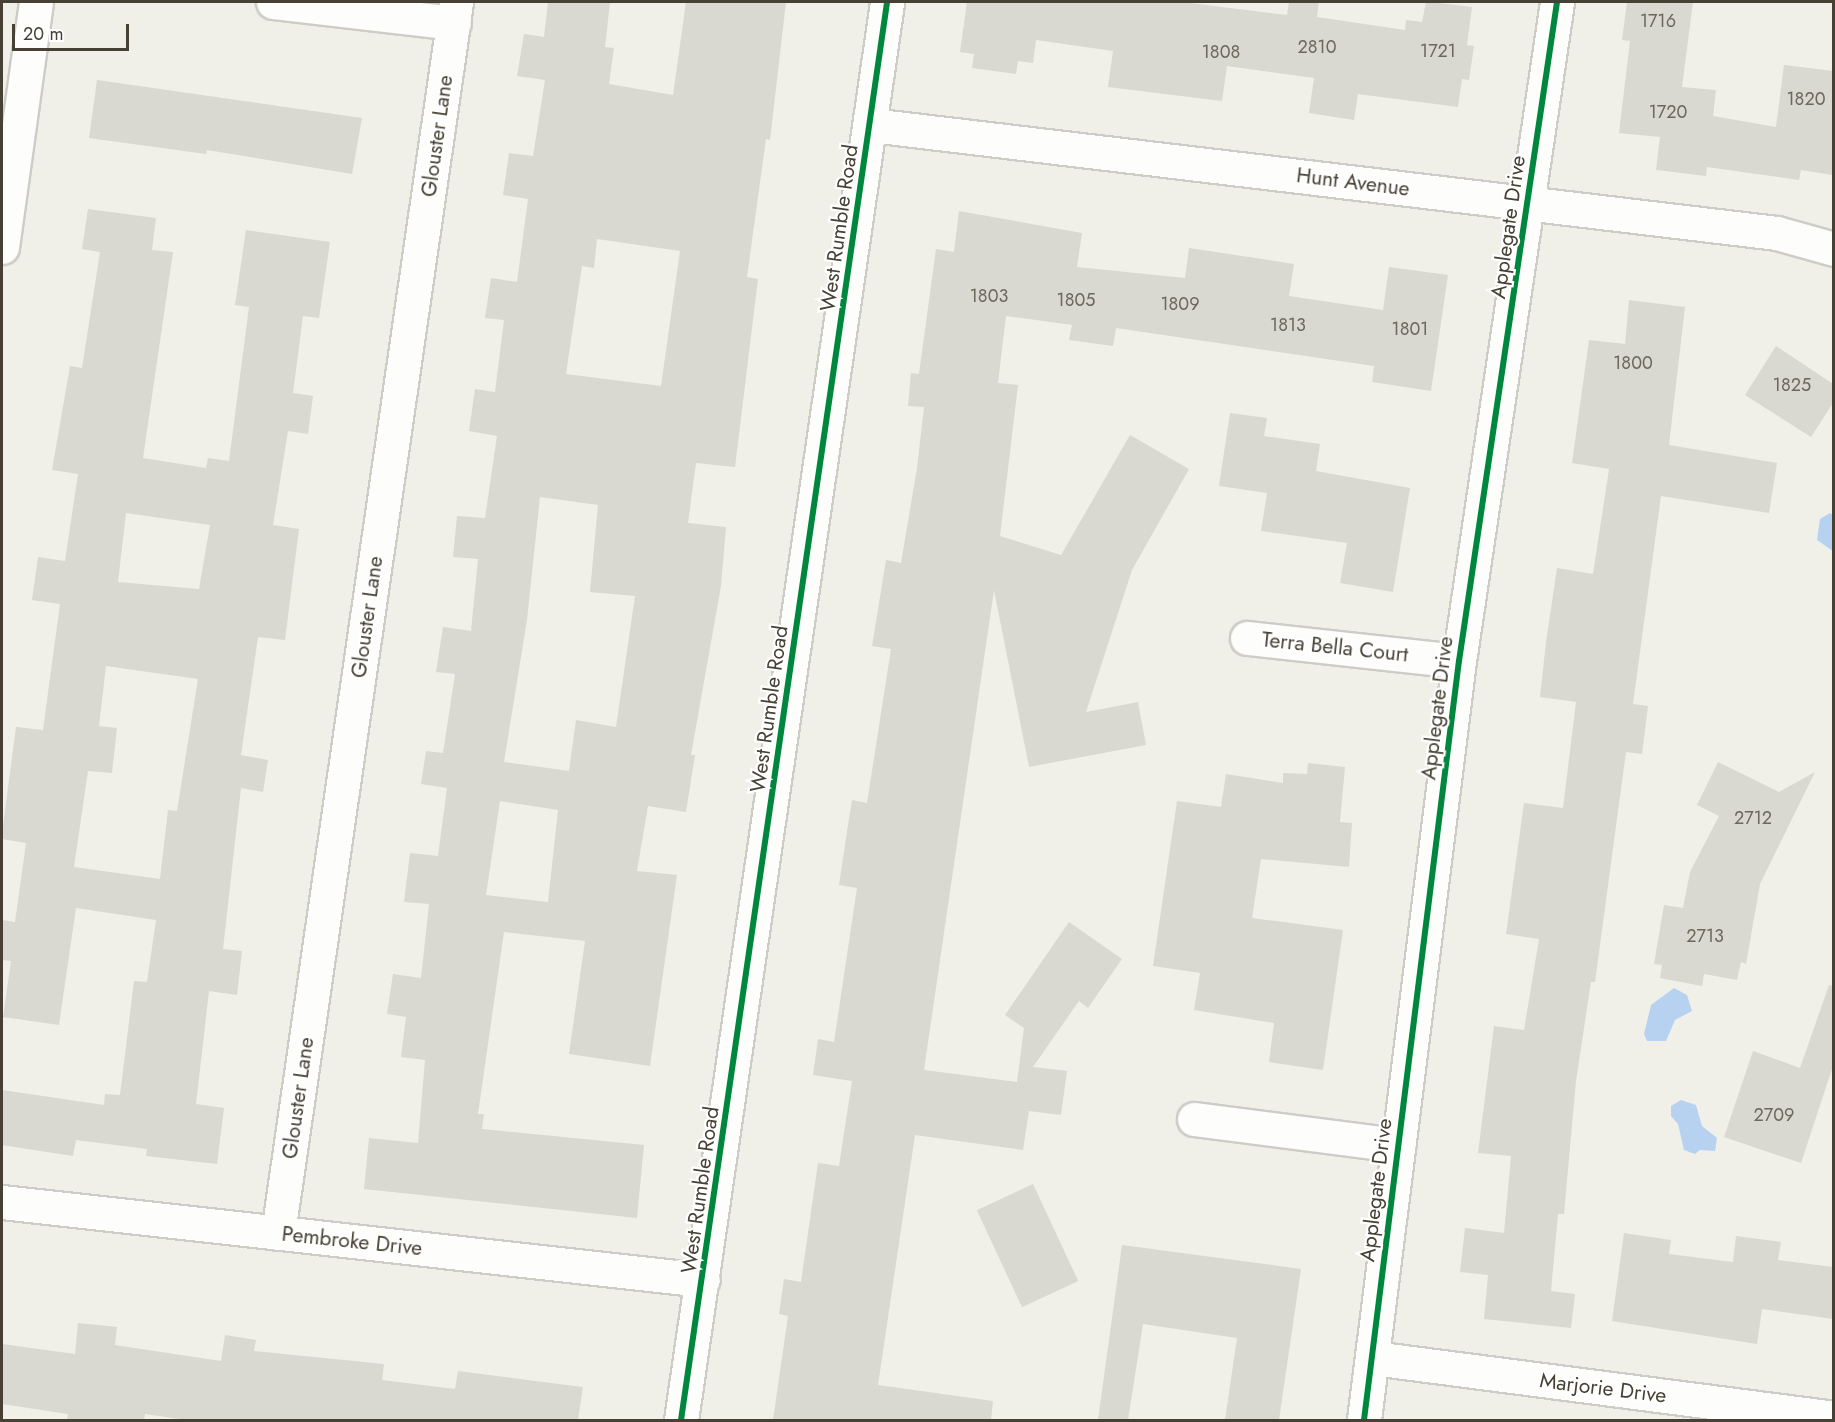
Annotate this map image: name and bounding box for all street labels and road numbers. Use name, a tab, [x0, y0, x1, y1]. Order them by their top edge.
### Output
street label: Glouster Lane	[416, 73, 458, 199]
street label: West Rumble Road	[815, 143, 863, 313]
street label: Applegate Drive	[1485, 154, 1531, 300]
street label: Hunt Avenue	[1295, 163, 1411, 201]
street label: Glouster Lane	[346, 554, 388, 680]
street label: West Rumble Road	[745, 624, 793, 794]
street label: Terra Bella Court	[1261, 627, 1409, 667]
street label: Applegate Drive	[1416, 635, 1458, 781]
street label: Glouster Lane	[277, 1035, 319, 1161]
street label: West Rumble Road	[676, 1105, 724, 1275]
street label: Applegate Drive	[1355, 1117, 1397, 1263]
street label: Pembroke Drive	[281, 1221, 423, 1261]
street label: Marjorie Drive	[1538, 1368, 1668, 1408]

